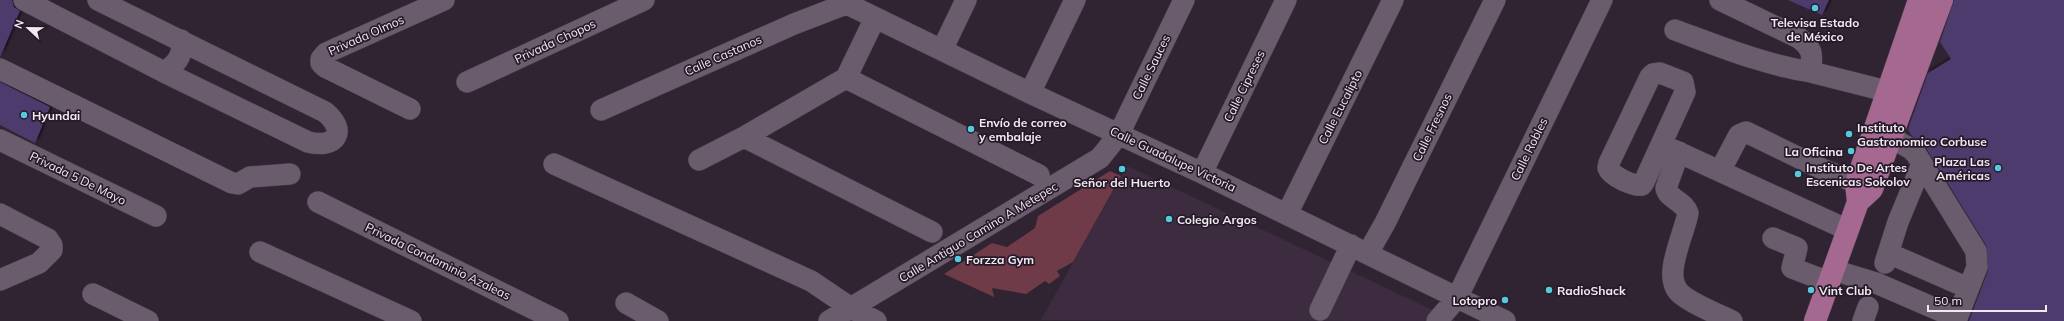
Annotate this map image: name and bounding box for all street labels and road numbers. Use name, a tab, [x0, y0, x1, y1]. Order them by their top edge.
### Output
street label: Privada Olmos	[326, 12, 406, 58]
street label: Privada Chopos	[512, 16, 598, 66]
street label: Calle Castanos	[682, 31, 764, 79]
street label: Calle Sauces	[1129, 32, 1173, 102]
street label: Calle Cipreses	[1220, 48, 1268, 124]
street label: Calle Eucalipto	[1315, 67, 1365, 147]
street label: Calle Fresnos	[1409, 91, 1455, 163]
street label: Calle Robles	[1507, 115, 1551, 183]
street label: Calle Guadalupe Victoria	[1108, 123, 1238, 195]
street label: Privada 5 De Mayo	[27, 148, 129, 208]
street label: Calle Antiguo Camino A Metepec	[896, 179, 1060, 285]
street label: Privada Condominio Azaleas	[363, 219, 513, 303]

